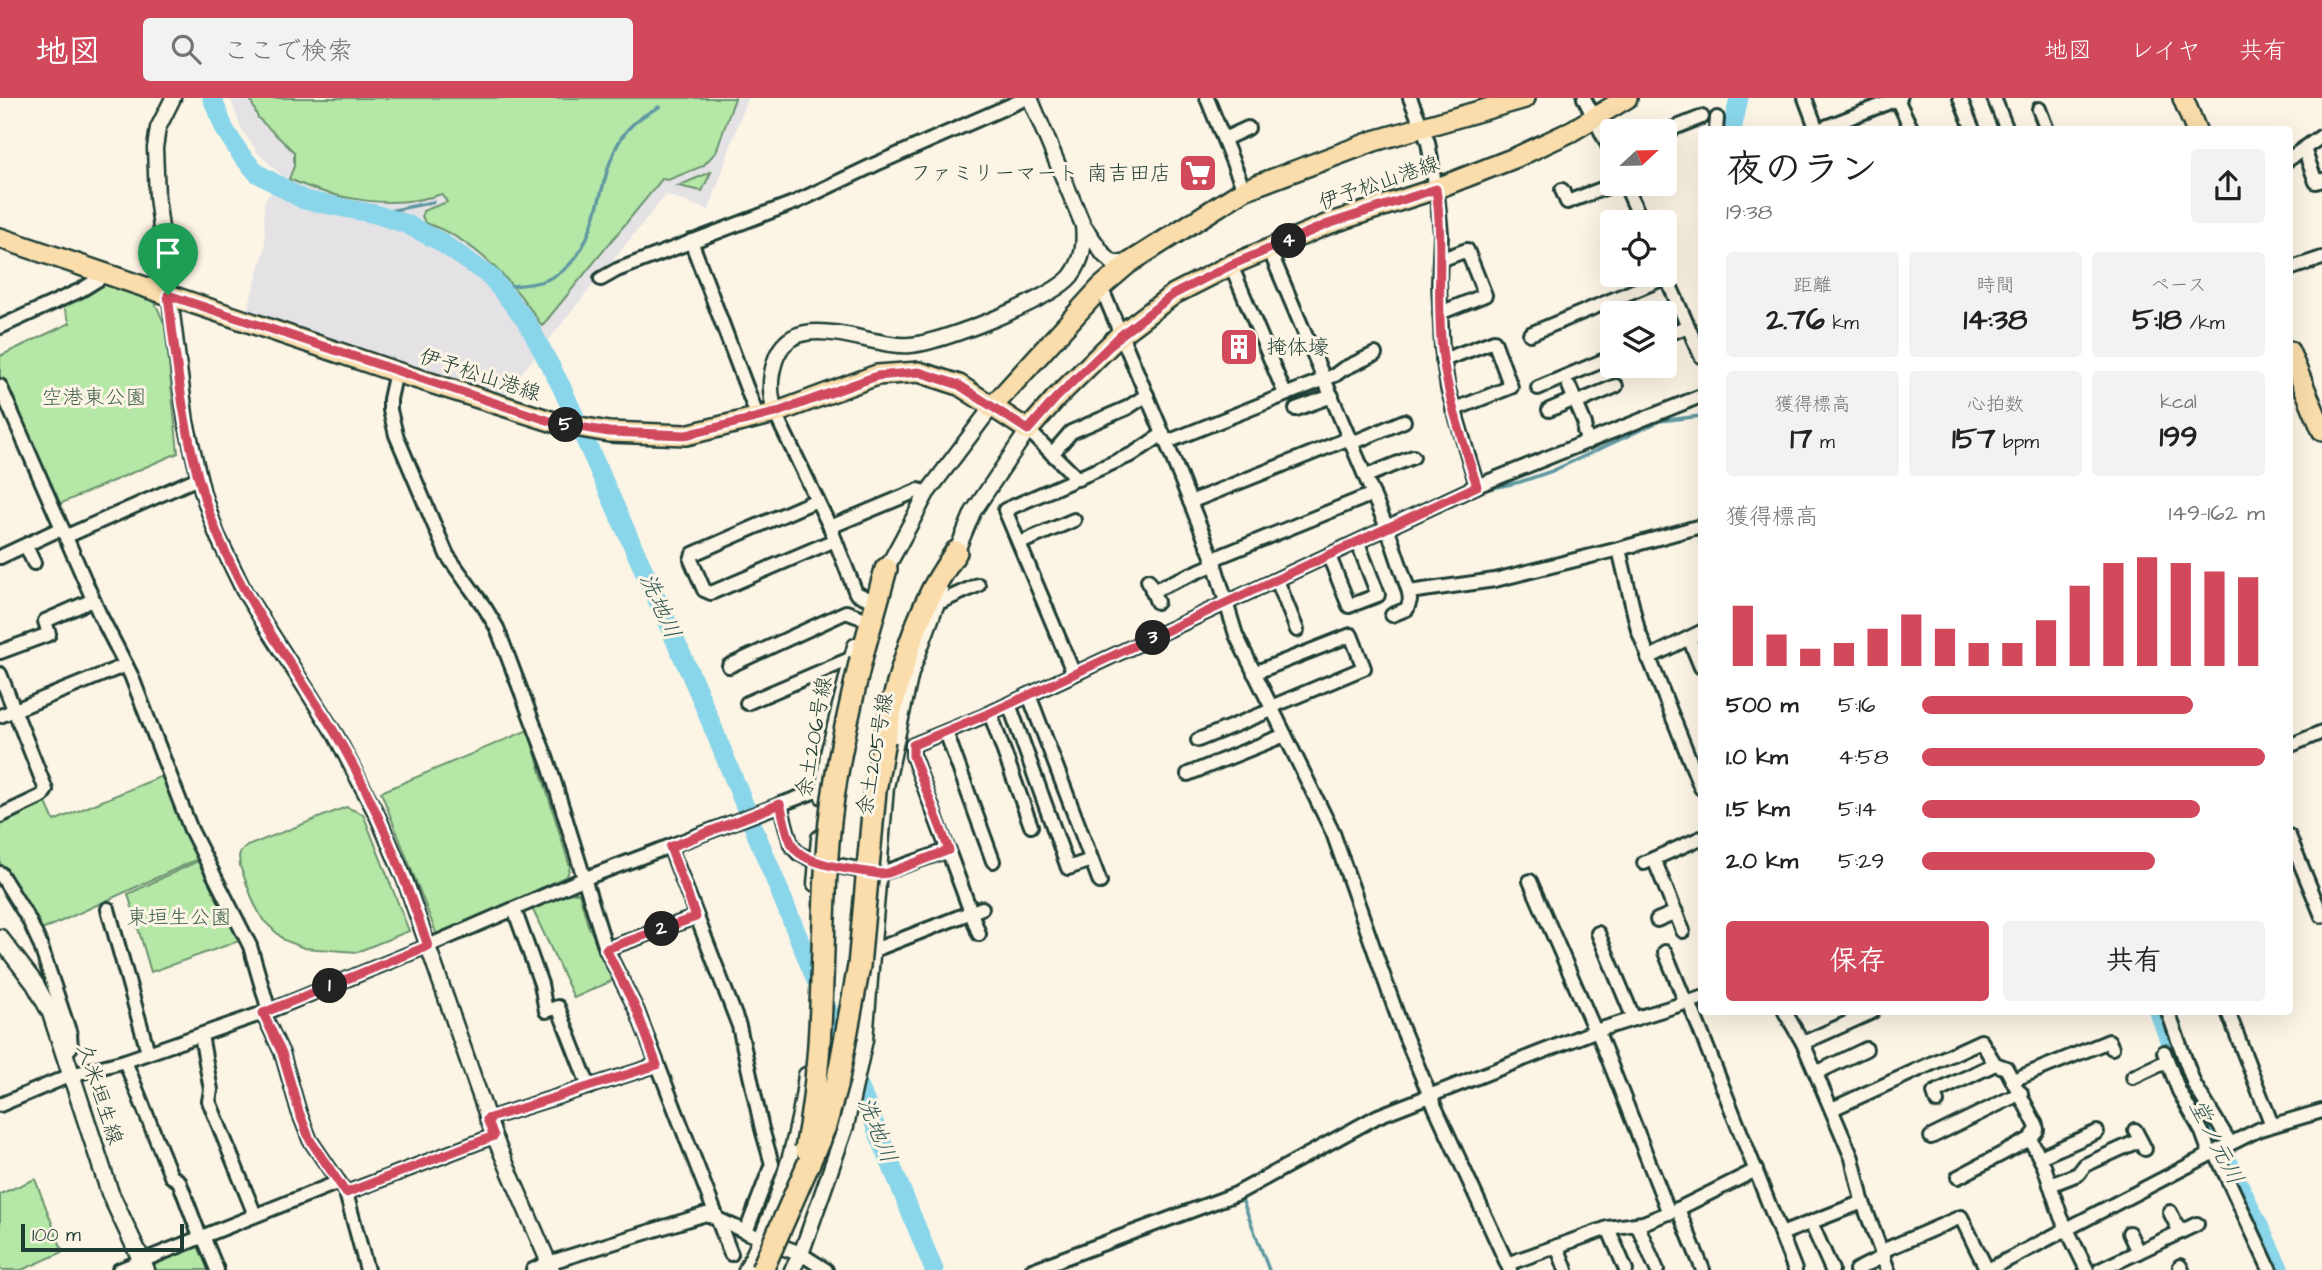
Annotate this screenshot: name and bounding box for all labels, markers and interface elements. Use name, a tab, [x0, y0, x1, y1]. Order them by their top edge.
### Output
search box	[143, 18, 633, 81]
text: 地図	[35, 29, 101, 75]
icon: search	[167, 30, 205, 68]
text: ここで検索	[223, 33, 353, 69]
text: 地図	[2044, 34, 2092, 68]
text: レイヤ	[2130, 34, 2201, 68]
text: 共有	[2239, 34, 2287, 68]
north arrow	[1600, 119, 1676, 196]
map controls	[1600, 119, 1677, 378]
text: 夜のラン	[1726, 144, 1878, 196]
street label: 伊予松山港線	[1315, 149, 1443, 217]
button: share	[2191, 149, 2265, 223]
supermarket icon: ファミリーマート 南吉田店	[1177, 152, 1219, 194]
place label: ファミリーマート 南吉田店	[910, 159, 1171, 188]
text: 19:38	[1726, 196, 1773, 228]
button: locate	[1600, 210, 1677, 287]
pin	[138, 223, 198, 295]
pin: 4	[1272, 223, 1306, 258]
text: 4	[1282, 227, 1295, 254]
icon: arrive	[149, 234, 187, 272]
text: 距離	[1793, 272, 1832, 299]
text: 時間	[1976, 272, 2015, 299]
text: ペース	[2151, 272, 2206, 299]
text: 2.76	[1766, 299, 1825, 341]
text: 14:38	[1964, 299, 2027, 341]
text: 5:18	[2132, 299, 2182, 341]
button: layers	[1600, 301, 1677, 378]
text: km	[1825, 310, 1859, 337]
text: /km	[2182, 310, 2225, 337]
building icon: 掩体壕	[1218, 326, 1260, 368]
place label: 掩体壕	[1266, 333, 1329, 362]
street label: 伊予松山港線	[416, 342, 544, 408]
park label: 空港東公園	[42, 383, 147, 412]
text: kcal	[2160, 389, 2197, 416]
text: 獲得標高	[1774, 391, 1851, 418]
text: 心拍数	[1967, 391, 2024, 418]
pin: 5	[548, 408, 584, 442]
text: 5	[559, 411, 572, 438]
text: 199	[2160, 416, 2198, 458]
text: 17	[1790, 418, 1812, 460]
text: 157	[1952, 418, 1995, 460]
text: m	[1812, 429, 1835, 456]
text: bpm	[1995, 429, 2039, 456]
text: 149–162 m	[2169, 497, 2265, 529]
text: 獲得標高	[1726, 501, 1818, 533]
water label: 洗地川	[631, 568, 689, 644]
pin: 3	[1136, 620, 1170, 656]
text: 3	[1148, 624, 1157, 651]
street label: 余土206号線	[789, 674, 839, 800]
text: 500 m	[1726, 689, 1798, 721]
text: 5:16	[1838, 689, 1876, 721]
street label: 余土205号線	[850, 690, 900, 818]
text: 1.0 km	[1726, 741, 1788, 773]
text: 4:58	[1838, 741, 1889, 773]
text: 1.5 km	[1726, 793, 1790, 825]
text: 5:14	[1838, 793, 1877, 825]
text: 2.0 km	[1726, 845, 1798, 877]
text: 5:29	[1838, 845, 1884, 877]
park label: 東垣生公園	[127, 903, 232, 932]
pin: 2	[644, 912, 680, 946]
text: 2	[656, 915, 667, 942]
button: 保存	[1726, 921, 1989, 1001]
button: 共有	[2003, 921, 2265, 1001]
pin: 1	[312, 968, 348, 1004]
text: 1	[328, 972, 331, 999]
street label: 久米垣生線	[70, 1040, 130, 1148]
water label: 洗地川	[849, 1092, 905, 1168]
water label: 堂ノ元川	[2181, 1094, 2251, 1190]
scale bar	[21, 1221, 184, 1253]
text: 100 m	[32, 1222, 81, 1249]

